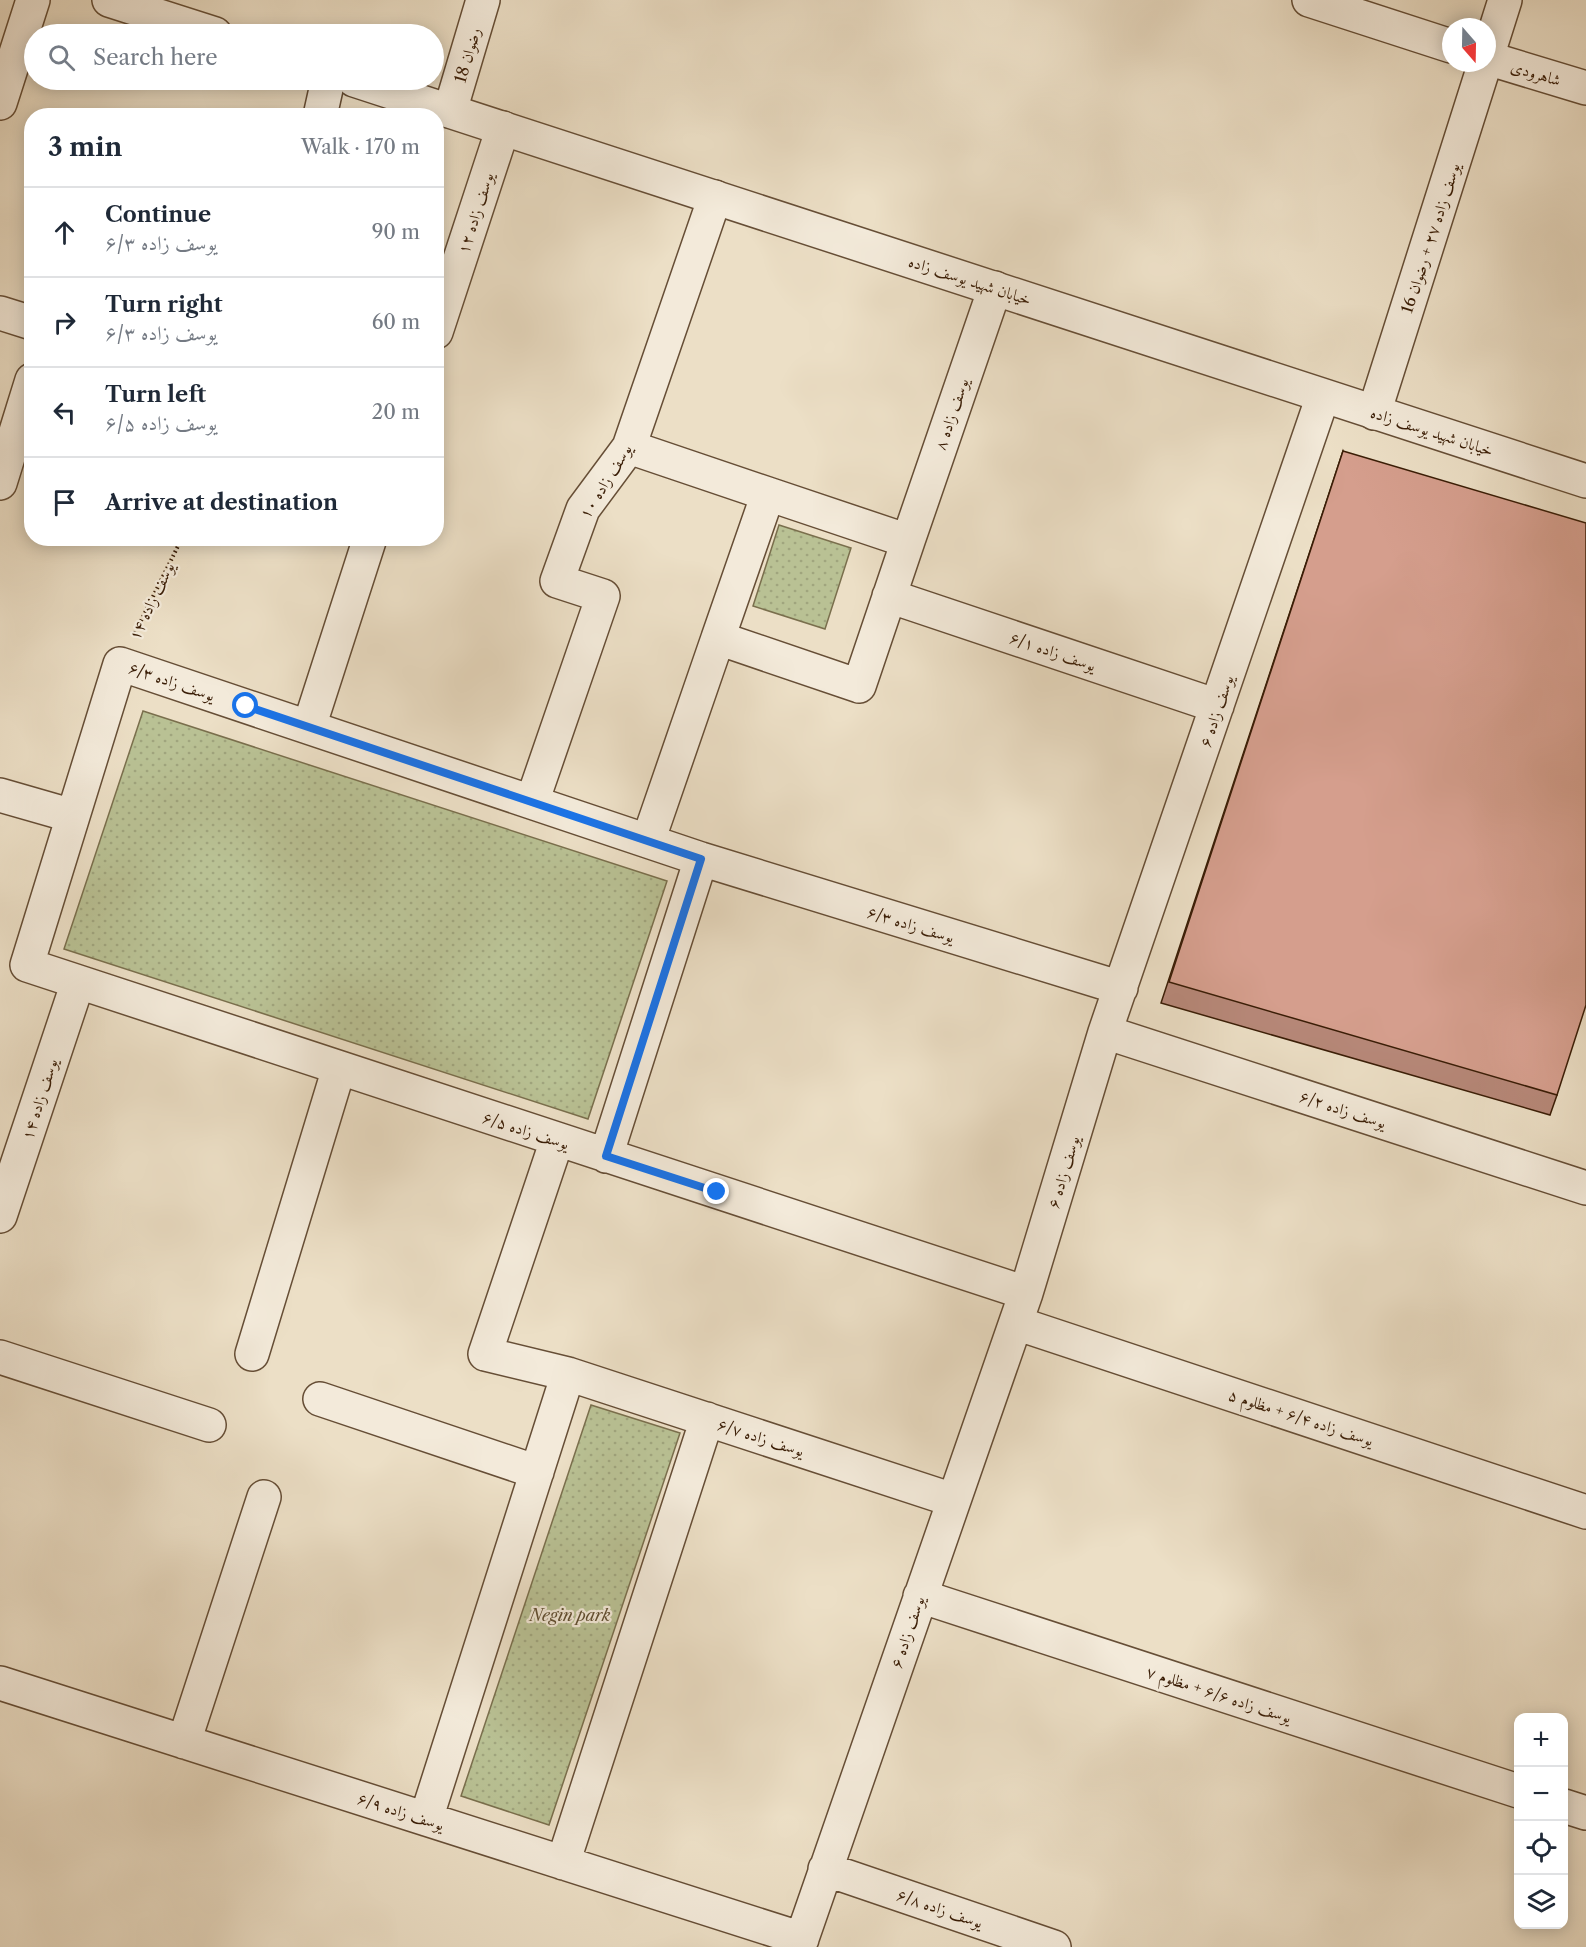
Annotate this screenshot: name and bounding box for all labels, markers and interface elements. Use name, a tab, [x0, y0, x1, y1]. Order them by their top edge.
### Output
north arrow	[1442, 18, 1496, 72]
search box	[24, 24, 444, 90]
street label: رضوان 18	[450, 25, 485, 85]
icon: search	[45, 41, 78, 74]
text: Search here	[93, 44, 218, 71]
street label: شاهرودی	[1508, 56, 1563, 91]
text: 3 min	[48, 131, 122, 163]
text: Walk · 170 m	[301, 135, 420, 159]
street label: یوسف زاده ۲۷ + رضوان 16	[1396, 160, 1465, 316]
street label: یوسف زاده ۱۲	[453, 169, 499, 256]
text: Continue	[105, 201, 211, 228]
icon: ahead	[48, 216, 81, 249]
text: 90 m	[372, 220, 420, 244]
text: یوسف زاده ۶/۳	[105, 231, 217, 255]
street label: خیابان شهید یوسف زاده	[906, 251, 1034, 310]
text: Turn right	[105, 291, 223, 318]
icon: right	[48, 306, 81, 339]
text: 60 m	[372, 310, 420, 334]
text: یوسف زاده ۶/۳	[105, 321, 217, 345]
street label: یوسف زاده ۸	[929, 375, 974, 453]
text: Turn left	[105, 381, 206, 408]
icon: left	[48, 396, 81, 429]
text: 20 m	[372, 400, 420, 424]
street label: خیابان شهید یوسف زاده	[1368, 402, 1496, 461]
text: یوسف زاده ۶/۵	[105, 411, 217, 435]
street label: یوسف زاده ۱۰	[574, 439, 637, 522]
icon: arrive	[48, 486, 81, 519]
text: Arrive at destination	[105, 489, 338, 516]
street label: یوسف زاده ۱۴	[124, 558, 180, 644]
street label: یوسف زاده ۶/۱	[1007, 627, 1100, 676]
street label: یوسف زاده ۶/۳	[126, 657, 219, 706]
street label: یوسف زاده ۶	[1194, 672, 1239, 750]
route start	[232, 692, 258, 718]
street label: یوسف زاده ۶/۳	[865, 901, 958, 948]
street label: یوسف زاده ۱۴	[17, 1055, 63, 1142]
street label: یوسف زاده ۶/۲	[1297, 1086, 1390, 1134]
street label: یوسف زاده ۶/۵	[480, 1107, 573, 1155]
street label: یوسف زاده ۶	[1043, 1132, 1085, 1211]
route end	[703, 1178, 729, 1204]
street label: یوسف زاده ۶/۴ + مظلوم ۵	[1224, 1384, 1377, 1455]
street label: یوسف زاده ۶/۷	[715, 1414, 808, 1462]
street label: یوسف زاده ۶	[885, 1593, 930, 1671]
park label: Negin park	[528, 1605, 611, 1625]
street label: یوسف زاده ۶/۶ + مظلوم ۷	[1142, 1661, 1295, 1732]
map controls	[1514, 1713, 1568, 1929]
button: +	[1514, 1713, 1568, 1767]
button: −	[1514, 1767, 1568, 1821]
street label: یوسف زاده ۶/۹	[355, 1788, 448, 1836]
button: locate	[1514, 1821, 1568, 1875]
button: layers	[1514, 1875, 1568, 1929]
street label: یوسف زاده ۶/۸	[894, 1884, 987, 1933]

